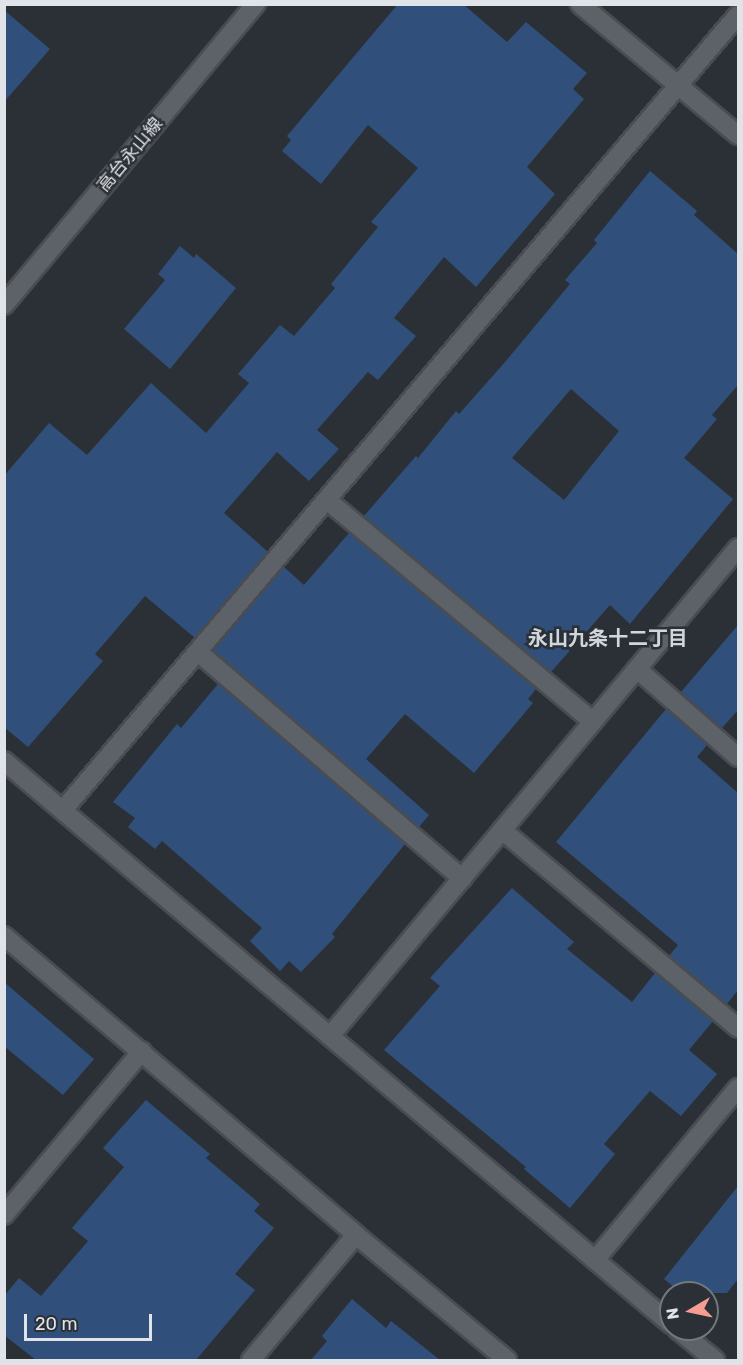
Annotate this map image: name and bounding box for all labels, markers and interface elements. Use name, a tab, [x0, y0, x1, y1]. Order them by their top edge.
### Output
street label: 高台永山線	[93, 114, 167, 196]
district label: 永山九条十二丁目	[528, 626, 688, 650]
north arrow	[659, 1281, 719, 1341]
scale bar	[27, 1302, 154, 1340]
text: N	[662, 1306, 683, 1321]
text: 20 m	[35, 1313, 77, 1335]

